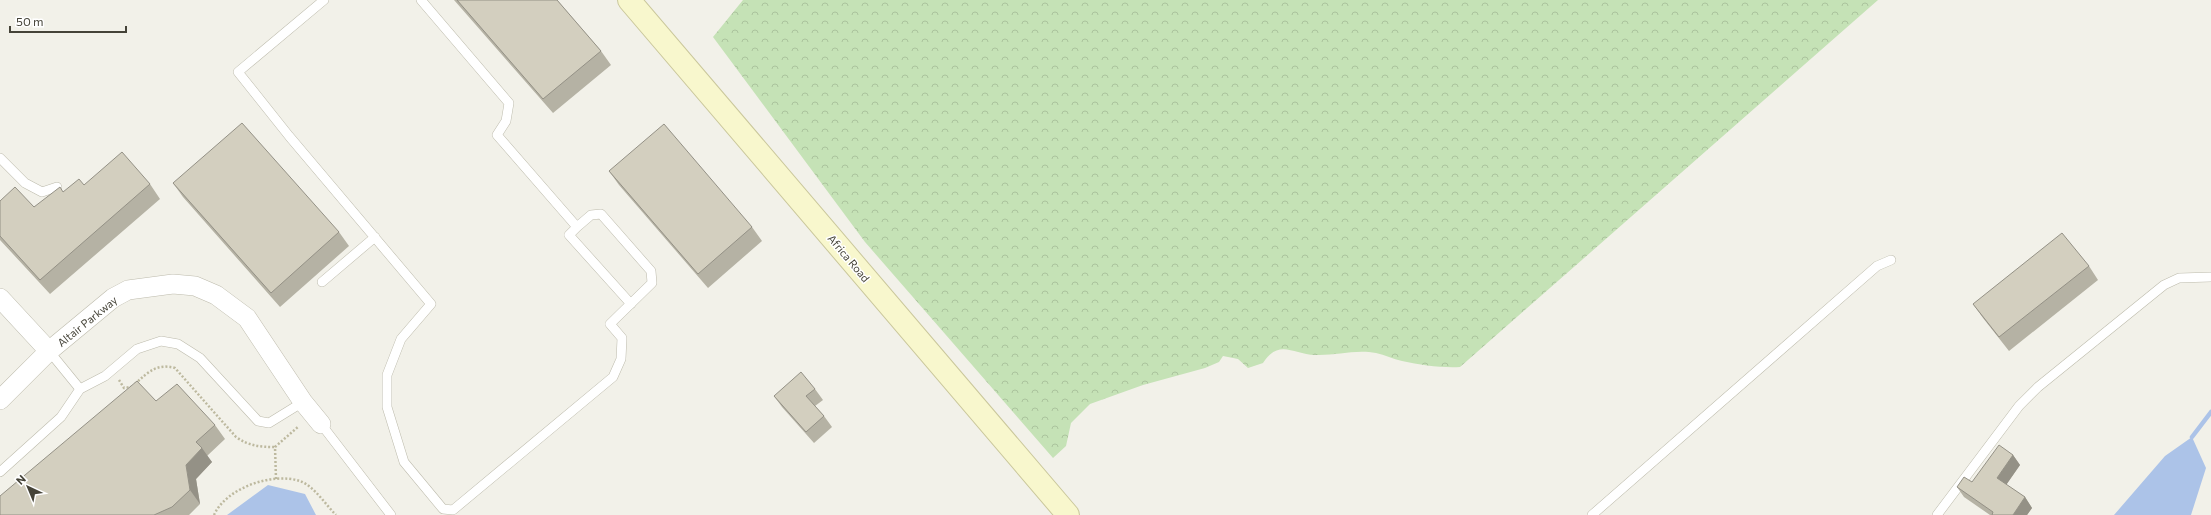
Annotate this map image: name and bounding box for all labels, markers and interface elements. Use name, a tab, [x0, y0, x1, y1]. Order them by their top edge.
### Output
scale bar	[10, 8, 126, 34]
text: 50 m	[16, 14, 44, 28]
street label: Africa Road	[825, 232, 873, 284]
street label: Altair Parkway	[55, 293, 120, 349]
north arrow	[8, 467, 48, 507]
text: N	[13, 472, 28, 487]

